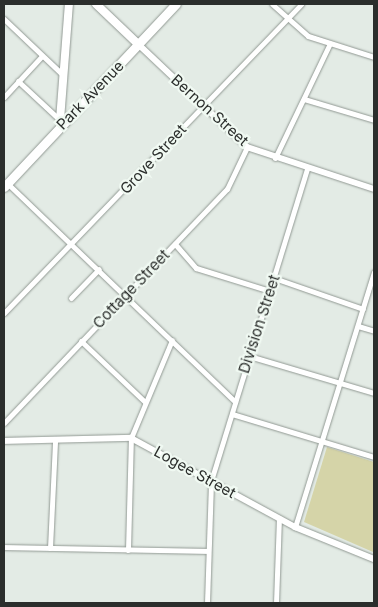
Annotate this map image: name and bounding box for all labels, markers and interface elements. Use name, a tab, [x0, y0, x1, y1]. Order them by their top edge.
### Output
street label: Park Avenue	[53, 57, 127, 133]
street label: Bernon Street	[168, 71, 252, 149]
street label: Grove Street	[116, 120, 190, 198]
street label: Cottage Street	[89, 246, 173, 332]
street label: Division Street	[235, 272, 283, 376]
street label: Logee Street	[151, 442, 239, 502]

